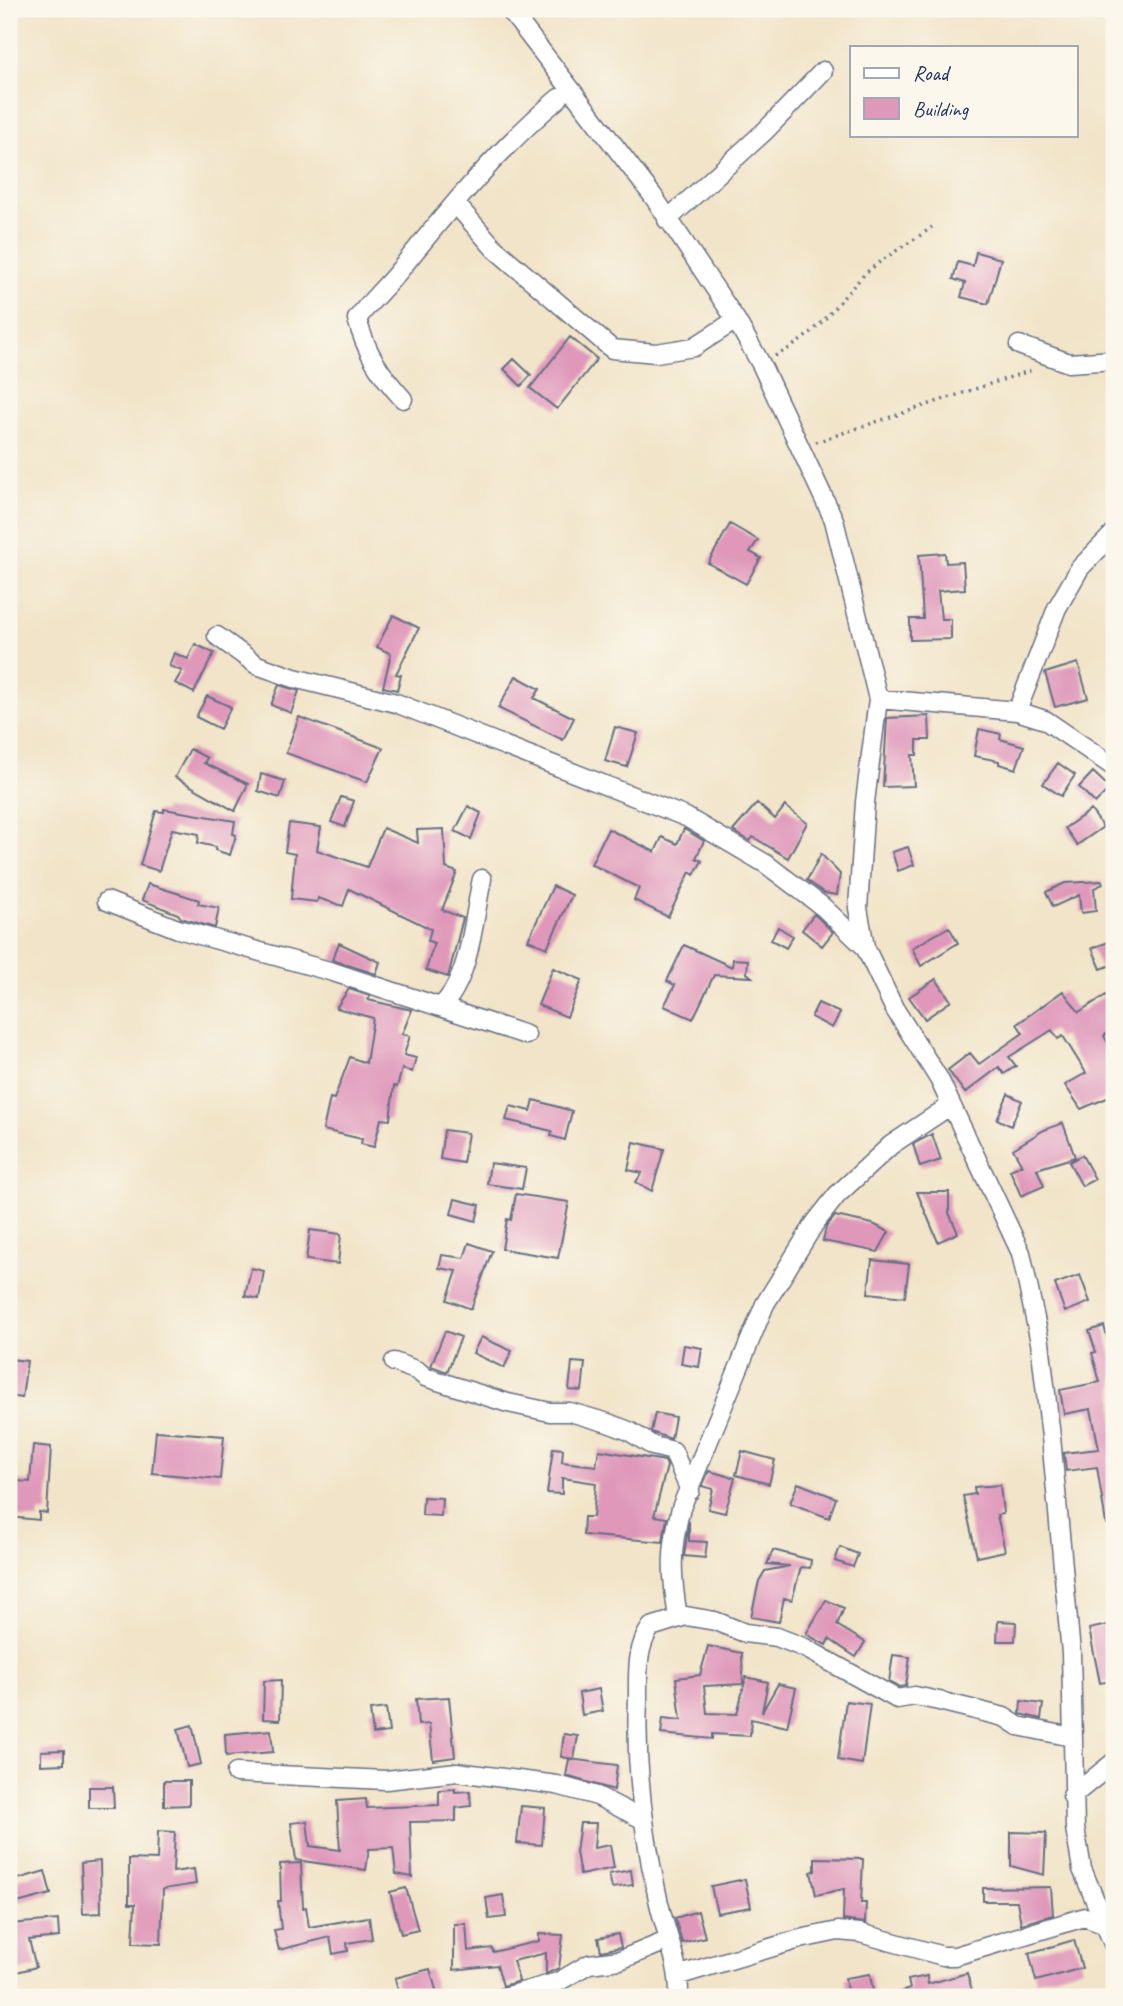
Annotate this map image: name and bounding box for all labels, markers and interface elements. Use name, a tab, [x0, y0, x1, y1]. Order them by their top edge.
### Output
legend	[850, 46, 1078, 136]
text: Road	[913, 60, 952, 86]
text: Building	[913, 96, 970, 122]

